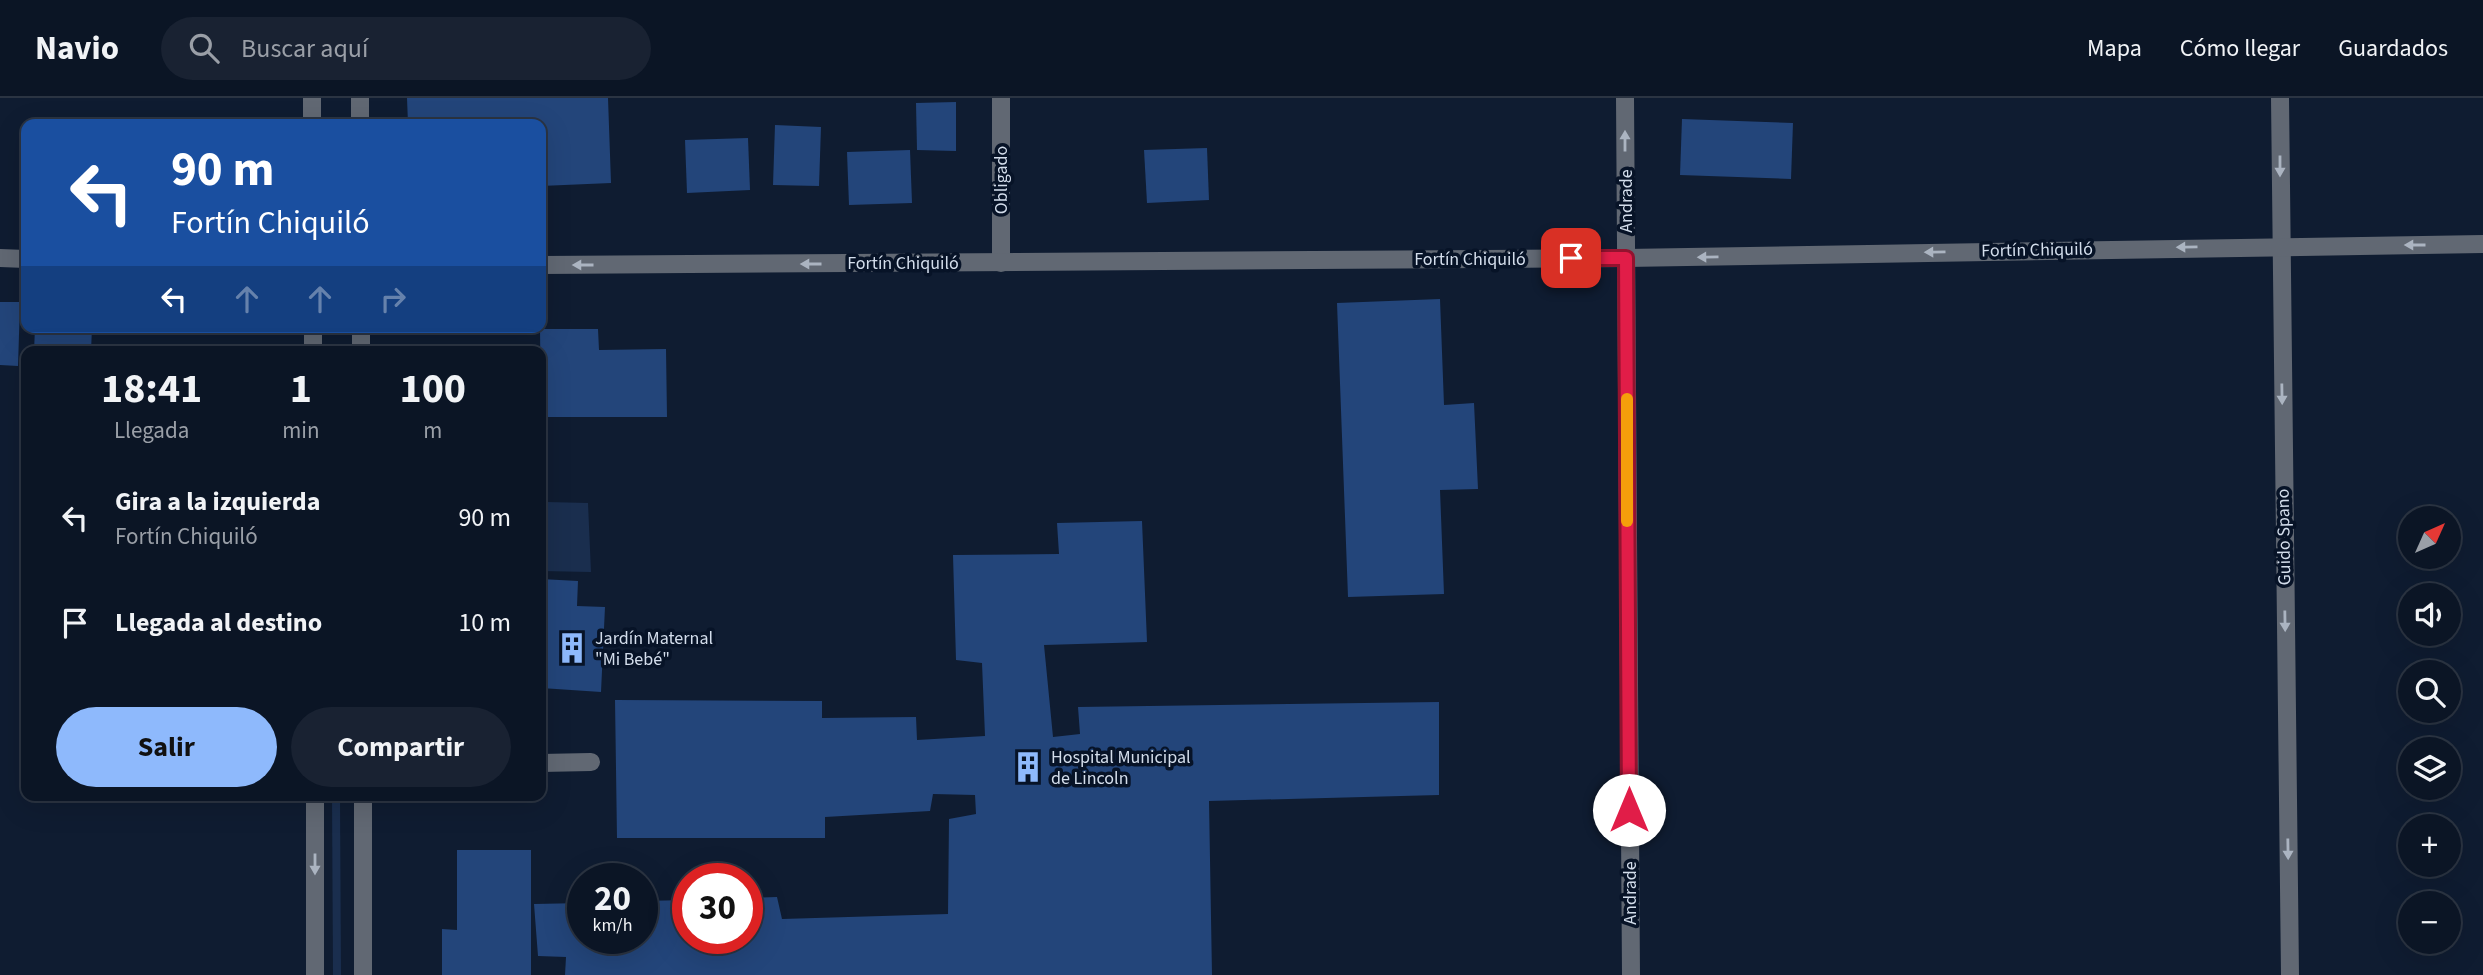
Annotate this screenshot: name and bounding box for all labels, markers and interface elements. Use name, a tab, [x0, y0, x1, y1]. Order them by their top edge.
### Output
search box	[161, 17, 651, 80]
text: Navio	[35, 25, 119, 72]
icon: search	[185, 29, 223, 67]
text: Buscar aquí	[241, 30, 368, 67]
text: Mapa	[2087, 31, 2142, 66]
text: Cómo llegar	[2180, 31, 2300, 66]
text: Guardados	[2338, 31, 2448, 66]
one-way arrow	[1619, 130, 1631, 152]
text: 90 m	[171, 135, 275, 205]
street label: Obligado	[989, 146, 1014, 214]
icon: left	[56, 147, 147, 238]
one-way arrow	[2274, 155, 2286, 177]
street label: Andrade	[1614, 169, 1639, 233]
text: Fortín Chiquiló	[171, 200, 370, 246]
pin	[1541, 228, 1601, 288]
street label: Fortín Chiquiló	[1981, 237, 2093, 263]
icon: arrive	[1552, 239, 1590, 277]
one-way arrow	[2404, 239, 2426, 250]
one-way arrow	[2176, 242, 2198, 253]
one-way arrow	[1924, 246, 1946, 258]
street label: Fortín Chiquiló	[1414, 247, 1526, 272]
street label: Fortín Chiquiló	[847, 251, 959, 276]
one-way arrow	[1697, 251, 1719, 262]
one-way arrow	[799, 258, 821, 270]
one-way arrow	[572, 259, 594, 271]
icon: left	[155, 280, 193, 318]
icon: ahead	[228, 280, 266, 318]
icon: ahead	[301, 280, 339, 318]
icon: right	[374, 280, 412, 318]
text: 18:41	[101, 359, 202, 419]
text: 1	[290, 359, 312, 419]
text: 100	[399, 359, 466, 419]
one-way arrow	[2276, 383, 2288, 405]
text: Llegada	[114, 414, 189, 447]
text: min	[282, 414, 320, 447]
text: m	[423, 414, 442, 447]
text: Gira a la izquierda	[115, 483, 320, 520]
street label: Guido Spano	[2271, 488, 2297, 586]
icon: left	[56, 499, 94, 537]
text: 90 m	[458, 499, 511, 536]
north arrow	[2398, 506, 2460, 569]
map controls	[2398, 506, 2461, 954]
text: Fortín Chiquiló	[115, 520, 258, 553]
button: sound	[2398, 583, 2461, 646]
icon: arrive	[56, 604, 94, 642]
text: Llegada al destino	[115, 604, 322, 641]
text: 10 m	[458, 604, 511, 641]
one-way arrow	[2279, 610, 2291, 632]
place label: Jardín Maternal "Mi Bebé"	[595, 626, 713, 672]
building icon: Jardín Maternal "Mi Bebé"	[555, 631, 589, 665]
button: search	[2398, 660, 2461, 723]
button: Salir	[56, 707, 277, 787]
button: Compartir	[291, 707, 511, 787]
button: layers	[2398, 737, 2461, 800]
place label: Hospital Municipal de Lincoln	[1051, 745, 1191, 791]
building icon: Hospital Municipal de Lincoln	[1011, 750, 1045, 784]
position arrow	[1592, 773, 1666, 847]
button: +	[2398, 814, 2461, 877]
one-way arrow	[2282, 838, 2294, 860]
one-way arrow	[309, 854, 321, 876]
street label: Andrade	[1618, 861, 1643, 925]
speed limit sign: 30	[672, 863, 763, 954]
text: 20	[594, 874, 631, 924]
button: −	[2398, 891, 2461, 954]
text: km/h	[593, 913, 632, 938]

